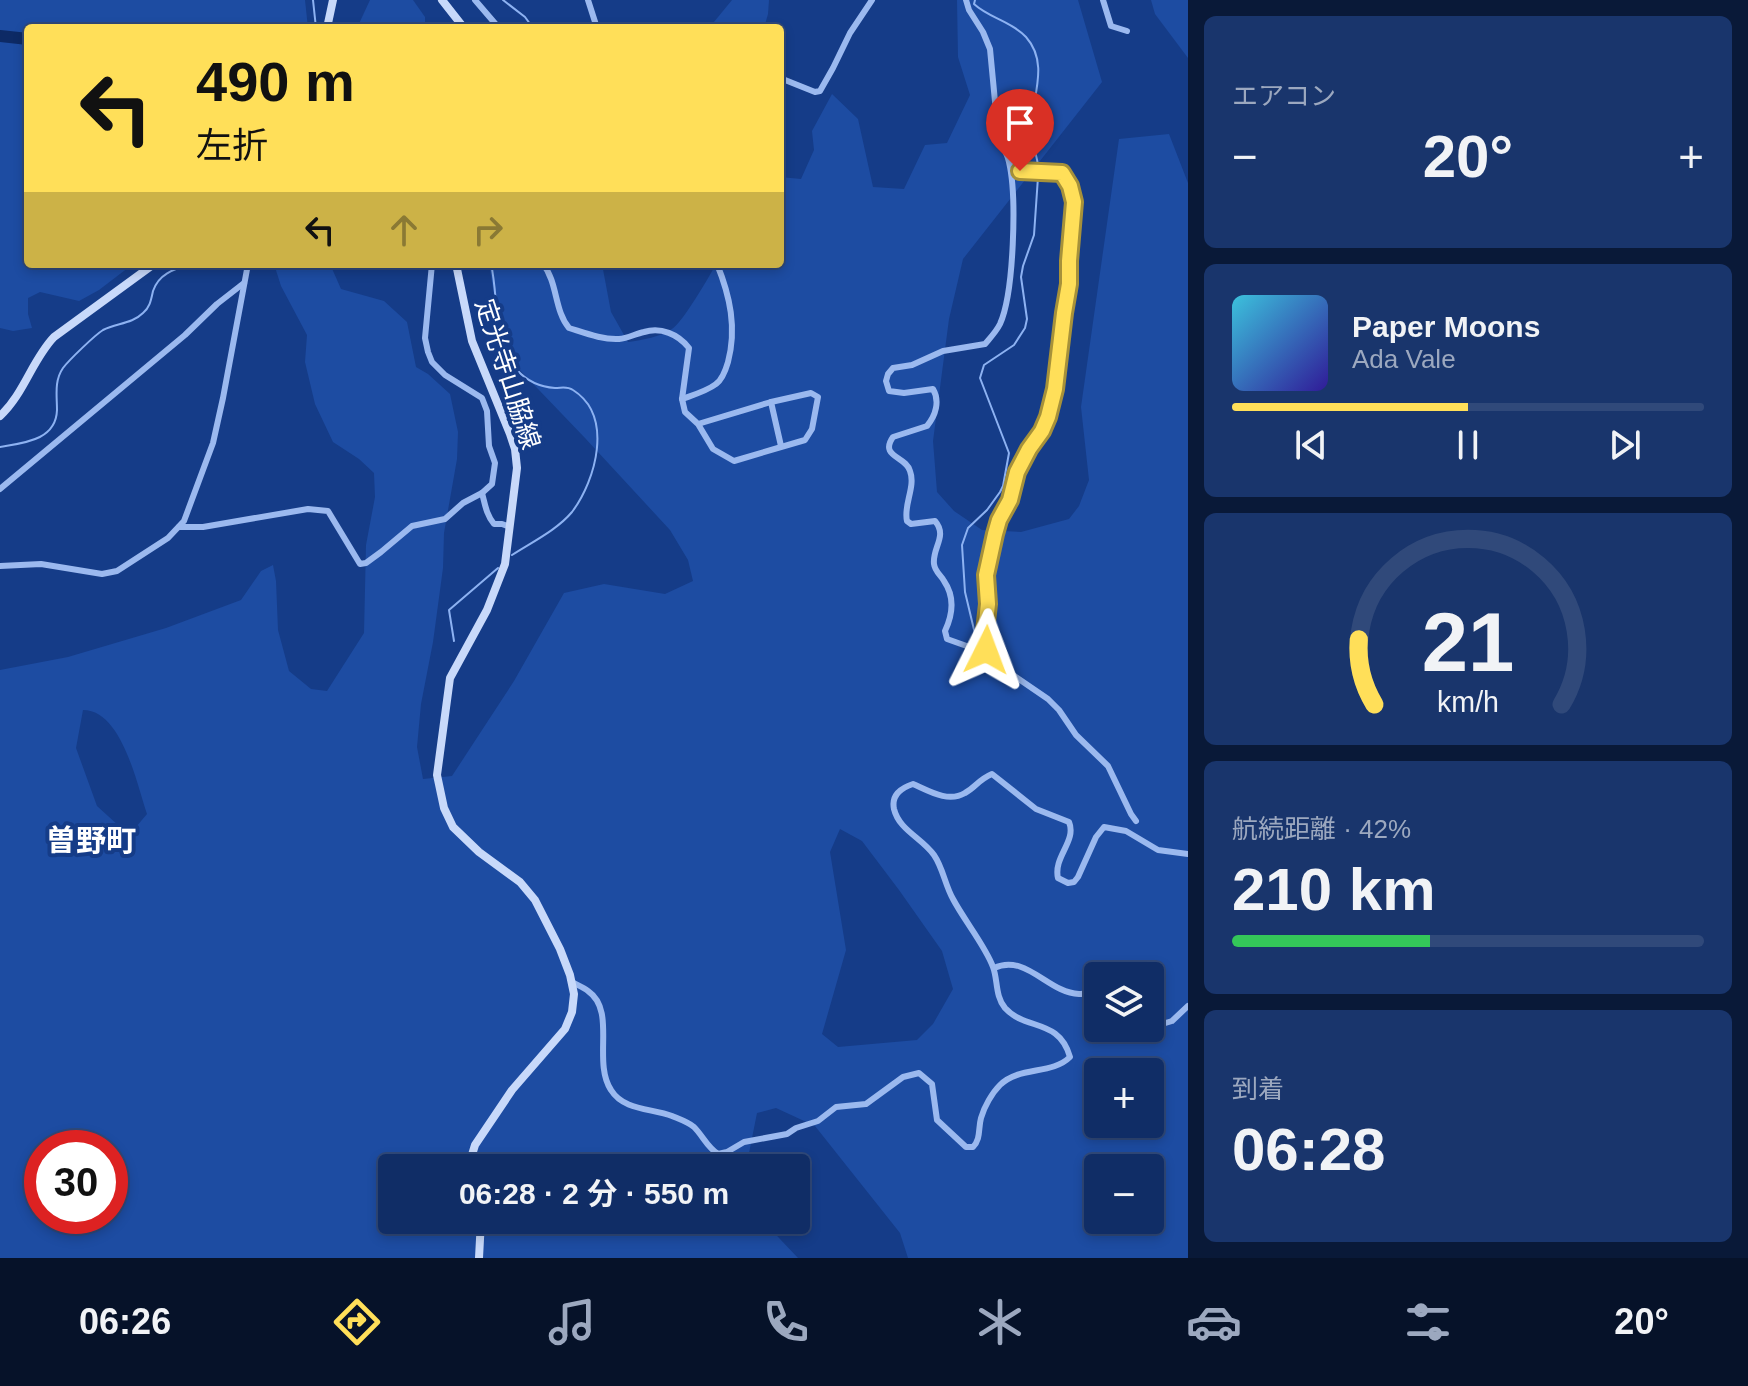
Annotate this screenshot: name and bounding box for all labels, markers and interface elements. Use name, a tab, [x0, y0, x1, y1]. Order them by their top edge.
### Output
text: 490 m	[196, 50, 355, 113]
icon: left	[64, 56, 168, 160]
text: エアコン	[1232, 81, 1336, 111]
pin	[986, 89, 1054, 171]
icon: arrive	[998, 101, 1042, 145]
text: 20°	[1423, 123, 1513, 190]
text: 左折	[196, 125, 268, 166]
text: −	[1232, 132, 1258, 181]
text: +	[1678, 132, 1704, 181]
icon: left	[298, 208, 342, 252]
icon: ahead	[382, 208, 426, 252]
icon: right	[466, 208, 510, 252]
street label: 定光寺山脇線	[470, 295, 546, 453]
text: Paper Moons	[1352, 310, 1540, 343]
text: Ada Vale	[1352, 344, 1456, 374]
icon: previous	[1289, 423, 1333, 467]
icon: pause	[1446, 423, 1490, 467]
icon: next	[1603, 423, 1647, 467]
text: 21	[1422, 596, 1514, 689]
position arrow	[944, 608, 1028, 692]
text: km/h	[1437, 686, 1499, 718]
text: 航続距離 · 42%	[1232, 814, 1411, 844]
district label: 曽野町	[46, 824, 136, 857]
text: 210 km	[1232, 856, 1436, 923]
map controls	[1084, 962, 1164, 1234]
button: layers	[1084, 962, 1164, 1042]
button: +	[1084, 1058, 1164, 1138]
text: 到着	[1232, 1074, 1284, 1104]
text: 06:28	[1232, 1116, 1385, 1183]
speed limit sign: 30	[24, 1130, 128, 1234]
button: −	[1084, 1154, 1164, 1234]
text: 06:28 · 2 分 · 550 m	[459, 1177, 729, 1210]
icon: directions	[329, 1294, 385, 1350]
icon: music	[544, 1294, 600, 1350]
icon: phone	[758, 1294, 814, 1350]
icon: climate	[972, 1294, 1028, 1350]
icon: car	[1186, 1294, 1242, 1350]
icon: filters	[1400, 1294, 1456, 1350]
text: 06:26	[79, 1301, 171, 1342]
text: 20°	[1614, 1301, 1669, 1342]

